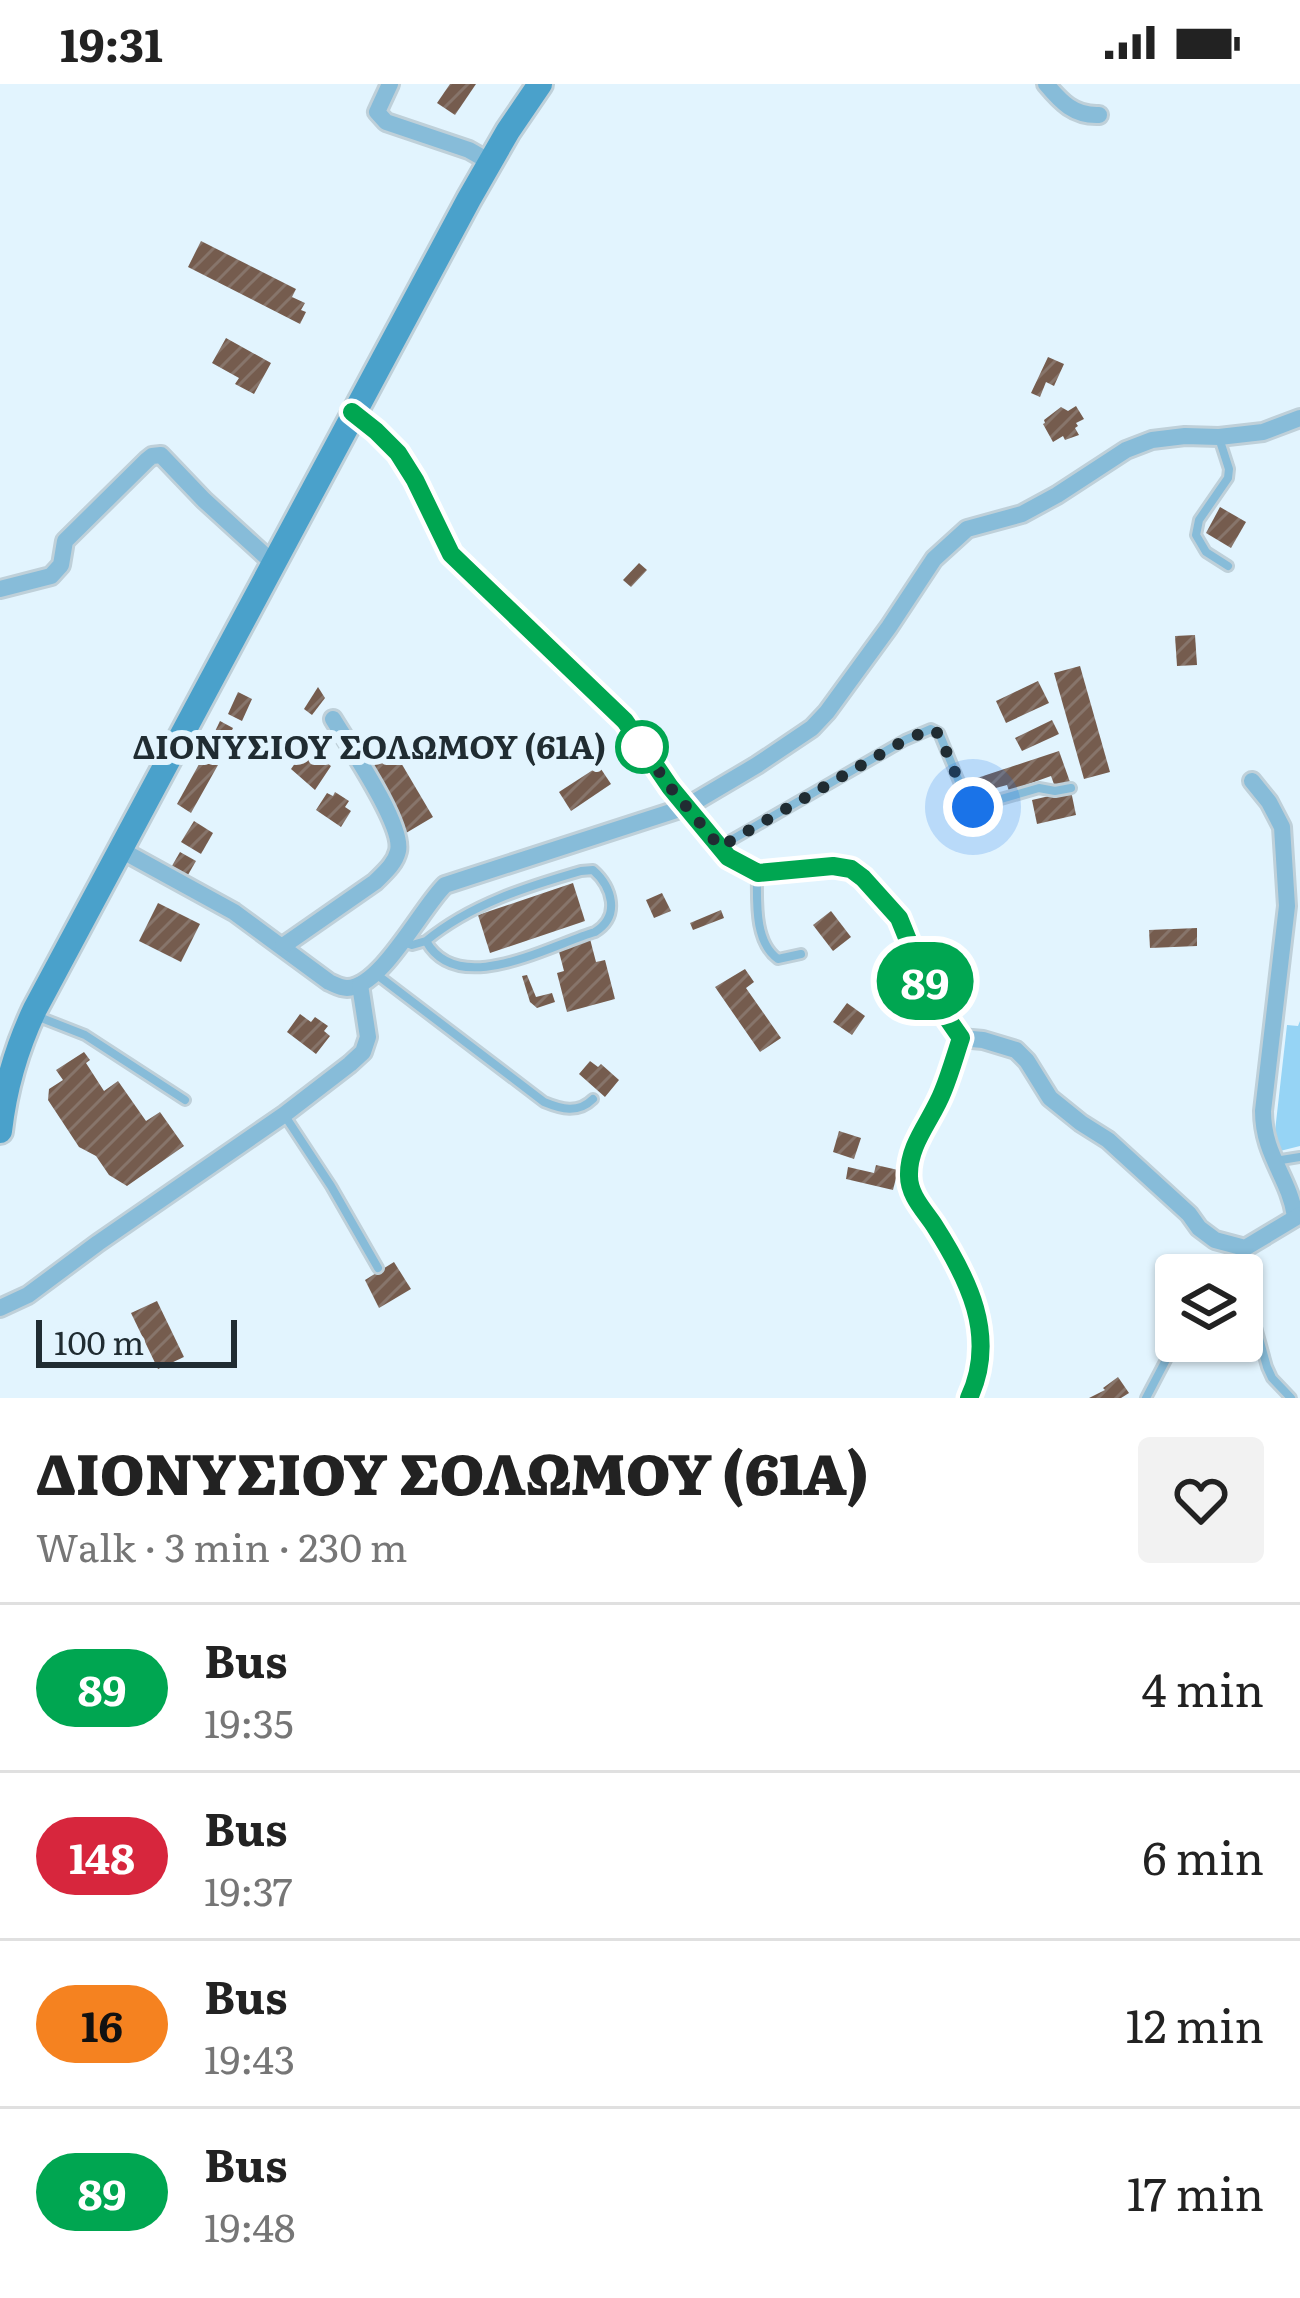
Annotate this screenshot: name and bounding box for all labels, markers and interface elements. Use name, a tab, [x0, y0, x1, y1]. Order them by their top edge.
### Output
text: 19:31	[60, 9, 163, 76]
place label: ΔΙΟΝΥΣΙΟΥ ΣΟΛΩΜΟΥ (61Α)	[133, 720, 606, 769]
marker: ΔΙΟΝΥΣΙΟΥ ΣΟΛΩΜΟΥ (61Α)	[617, 722, 667, 772]
your location	[943, 777, 1003, 837]
line badge: 89	[871, 942, 979, 1020]
text: 89	[901, 950, 949, 1012]
map controls	[1155, 1254, 1263, 1362]
button: layers	[1155, 1254, 1263, 1362]
scale bar	[36, 1314, 237, 1367]
text: 100 m	[54, 1316, 144, 1365]
text: ΔΙΟΝΥΣΙΟΥ ΣΟΛΩΜΟΥ (61Α)	[36, 1428, 868, 1513]
button: heart	[1138, 1437, 1264, 1563]
text: Walk · 3 min · 230 m	[36, 1516, 408, 1574]
text: Bus	[204, 1625, 288, 1692]
text: 4 min	[1142, 1654, 1264, 1721]
text: 89	[78, 1657, 126, 1719]
text: 19:35	[204, 1692, 294, 1750]
text: Bus	[204, 1793, 288, 1860]
text: 6 min	[1142, 1822, 1264, 1889]
text: 148	[69, 1825, 135, 1887]
text: 19:37	[204, 1860, 293, 1918]
text: Bus	[204, 1961, 288, 2028]
text: 12 min	[1125, 1990, 1264, 2057]
text: 16	[81, 1993, 123, 2055]
text: 19:43	[204, 2028, 295, 2086]
text: Bus	[204, 2129, 288, 2196]
text: 17 min	[1127, 2158, 1264, 2225]
text: 89	[78, 2161, 126, 2223]
text: 19:48	[204, 2196, 295, 2254]

